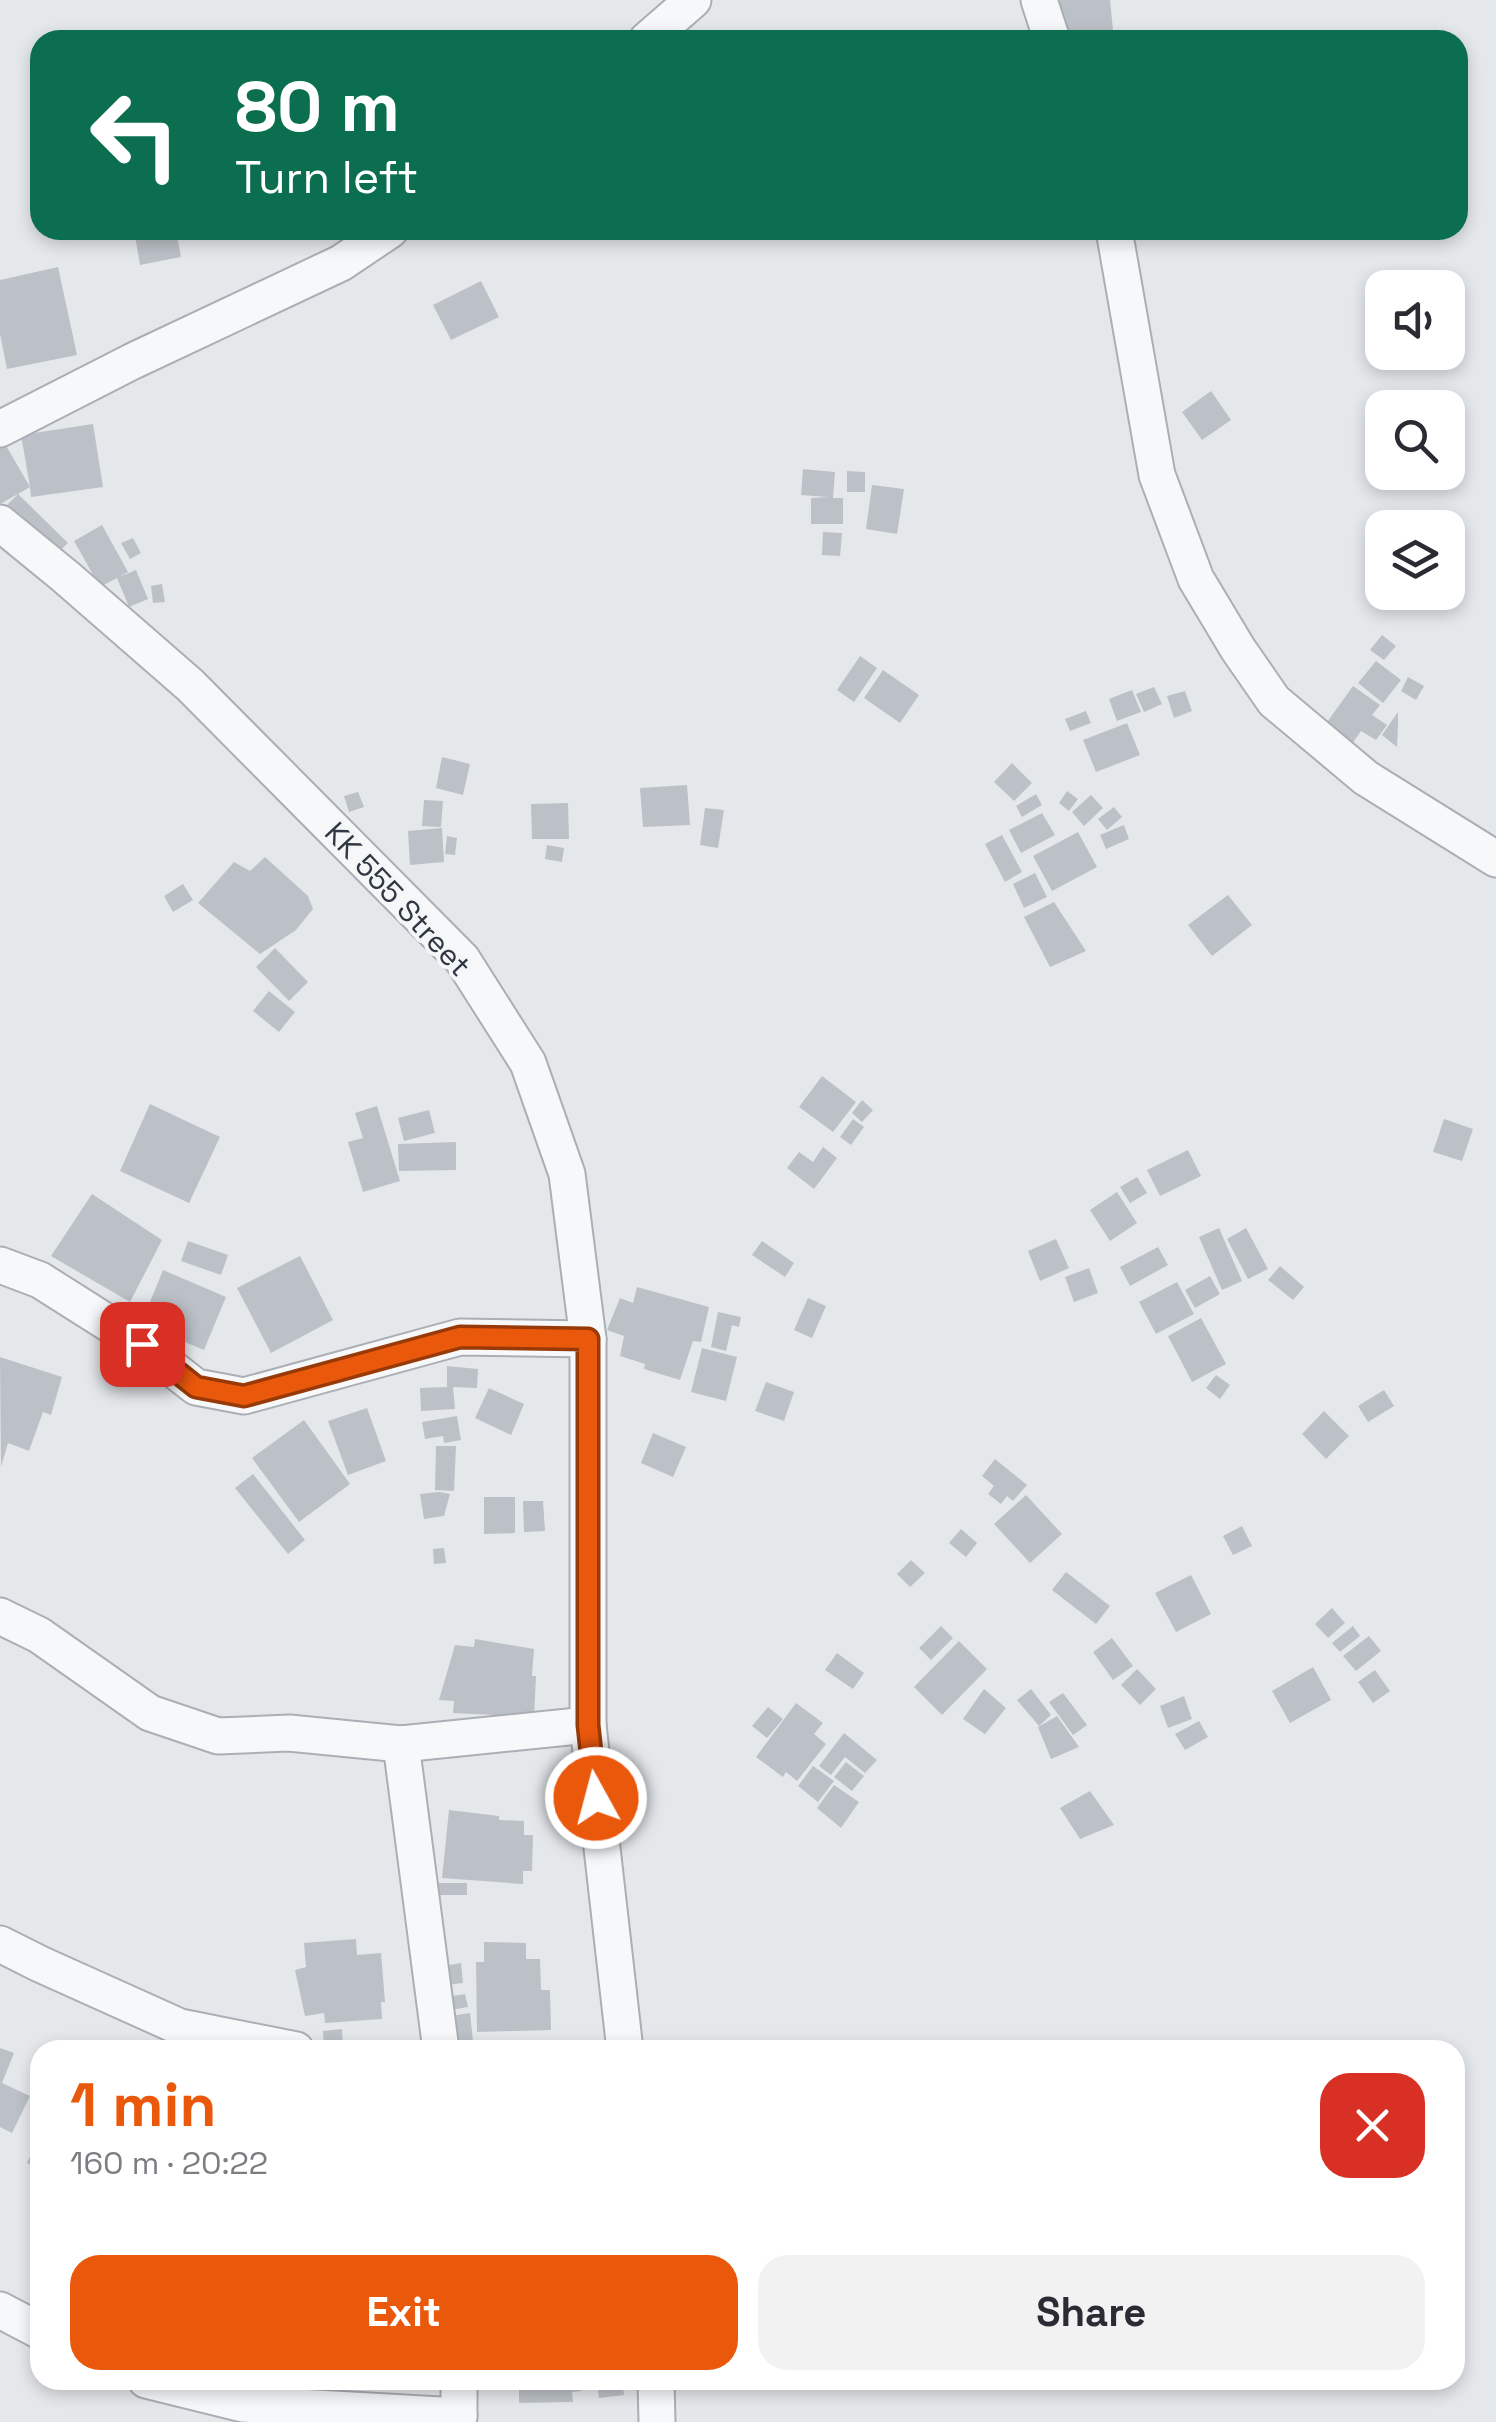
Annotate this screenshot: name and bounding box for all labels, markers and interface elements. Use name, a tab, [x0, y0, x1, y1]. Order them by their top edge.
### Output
text: 80 m	[235, 62, 400, 151]
icon: left	[70, 70, 200, 200]
text: Turn left	[235, 149, 418, 206]
map controls	[1365, 270, 1465, 610]
button: sound	[1365, 270, 1465, 370]
button: search	[1365, 390, 1465, 490]
button: layers	[1365, 510, 1465, 610]
street label: KK 555 Street	[316, 813, 480, 985]
pin	[100, 1302, 185, 1387]
icon: arrive	[115, 1317, 170, 1372]
position arrow	[544, 1746, 648, 1850]
text: 1 min	[70, 2067, 217, 2144]
button: close	[1320, 2073, 1425, 2178]
text: 160 m · 20:22	[70, 2143, 268, 2183]
button: Exit	[70, 2255, 738, 2370]
button: Share	[758, 2255, 1425, 2370]

